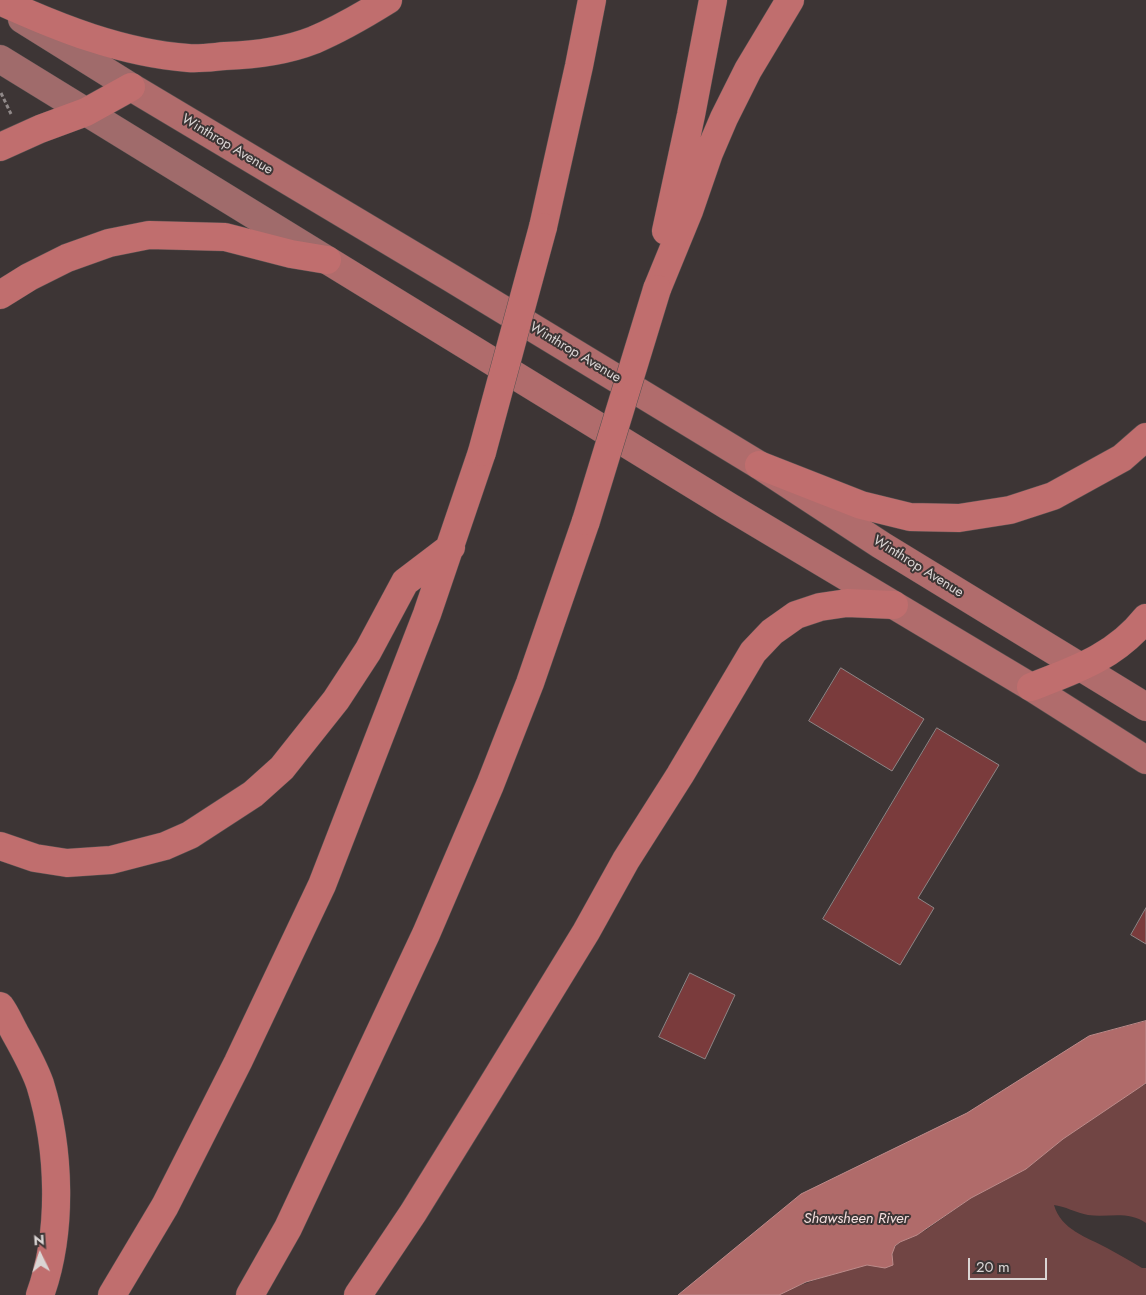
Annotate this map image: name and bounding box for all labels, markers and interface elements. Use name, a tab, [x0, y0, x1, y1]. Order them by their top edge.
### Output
street label: Winthrop Avenue	[178, 111, 276, 179]
street label: Winthrop Avenue	[526, 319, 624, 387]
street label: Winthrop Avenue	[870, 532, 966, 602]
water label: Shawsheen River	[804, 1210, 908, 1228]
north arrow	[15, 1230, 65, 1280]
text: N	[33, 1230, 45, 1250]
scale bar	[971, 1248, 1050, 1280]
text: 20 m	[976, 1256, 1010, 1278]

